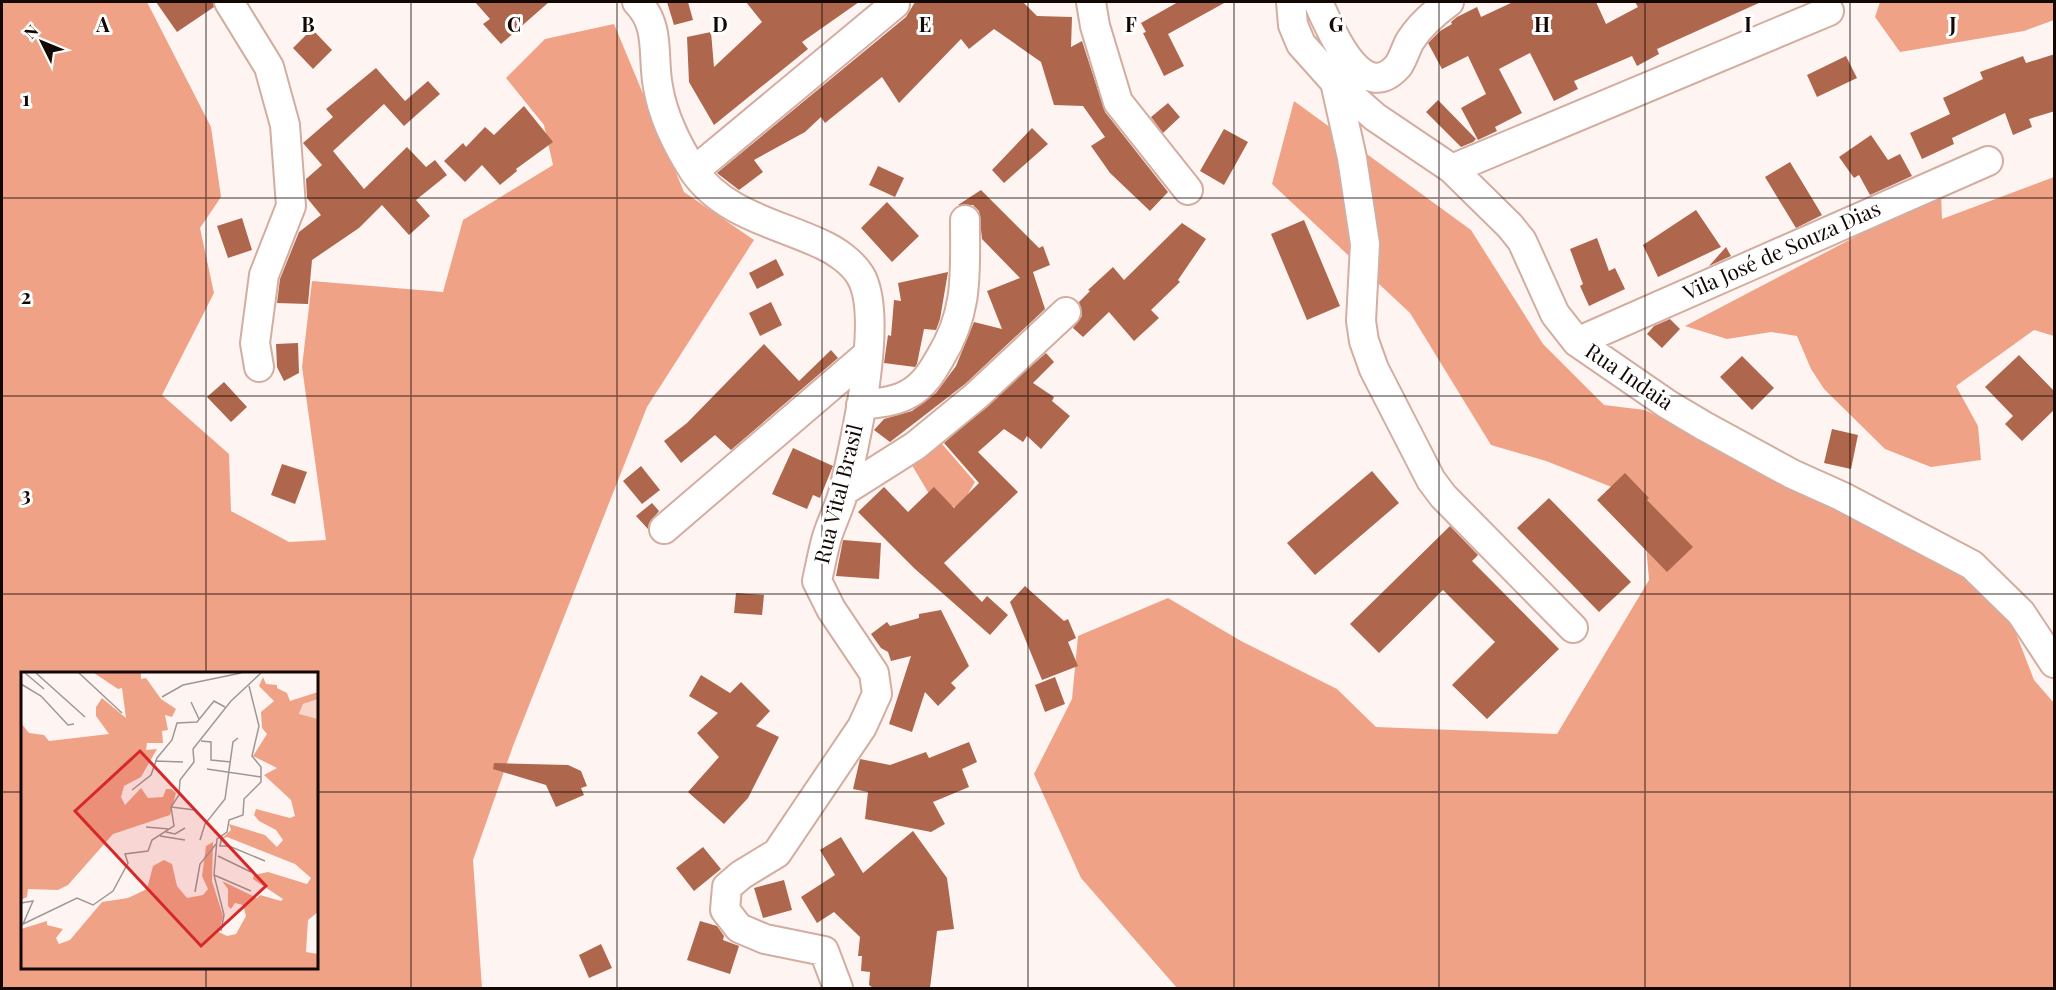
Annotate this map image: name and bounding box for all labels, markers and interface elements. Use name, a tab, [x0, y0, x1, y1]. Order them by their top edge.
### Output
text: A	[95, 10, 110, 37]
text: B	[301, 10, 315, 37]
text: C	[507, 10, 521, 37]
text: D	[712, 10, 728, 37]
text: E	[919, 10, 931, 37]
text: F	[1125, 10, 1137, 37]
text: G	[1329, 10, 1344, 37]
text: H	[1534, 10, 1550, 37]
text: I	[1744, 10, 1752, 37]
text: J	[1948, 10, 1957, 37]
north arrow	[12, 12, 72, 72]
text: N	[19, 20, 43, 43]
text: 1	[22, 84, 30, 111]
street label: Vila José de Souza Dias	[1677, 193, 1884, 306]
text: 2	[21, 282, 31, 309]
street label: Rua Indaia	[1581, 336, 1680, 415]
street label: Rua Vital Brasil	[806, 421, 868, 566]
text: 3	[21, 480, 31, 507]
inset map	[21, 672, 318, 969]

